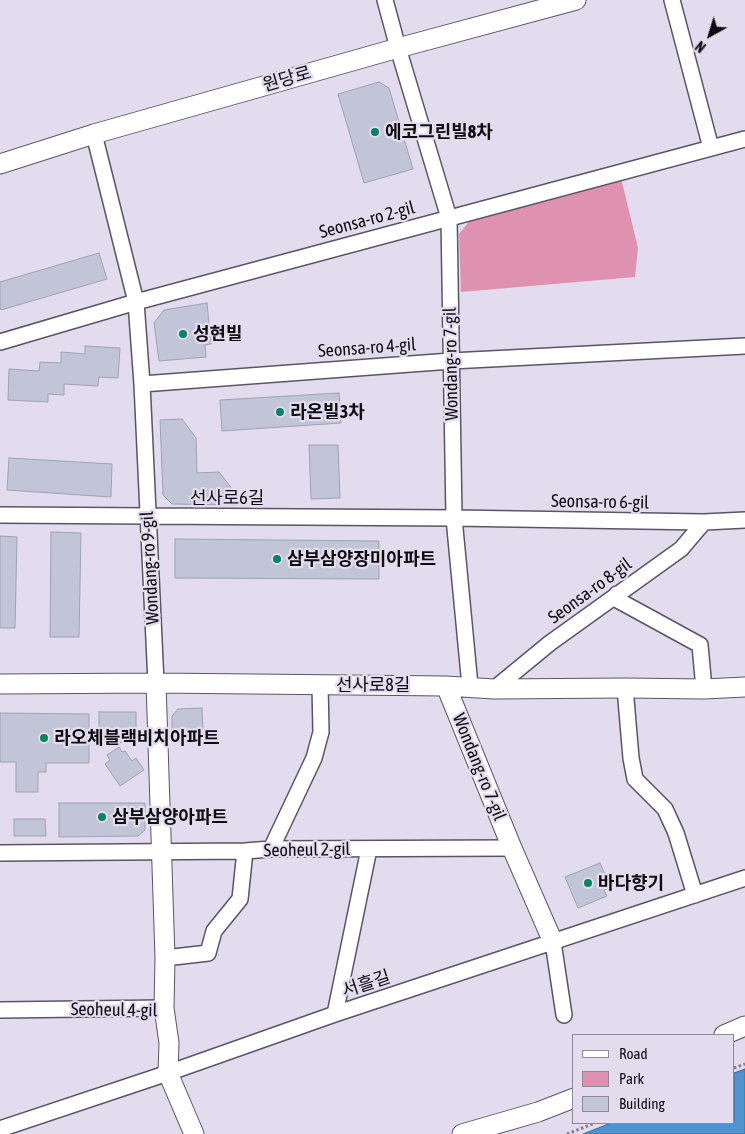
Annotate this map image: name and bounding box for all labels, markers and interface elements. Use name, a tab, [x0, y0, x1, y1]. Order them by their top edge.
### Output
north arrow	[685, 10, 735, 60]
text: N	[692, 38, 709, 55]
street label: 원당로	[260, 62, 314, 96]
place label: 에코그린빌8차	[385, 121, 493, 143]
marker: 에코그린빌8차	[369, 126, 381, 138]
street label: Seonsa-ro 2-gil	[317, 197, 417, 243]
street label: Wondang-ro 7-gil	[439, 307, 463, 421]
place label: 성현빌	[193, 323, 243, 345]
marker: 성현빌	[177, 328, 189, 340]
street label: Seonsa-ro 4-gil	[317, 334, 417, 362]
place label: 라온빌3차	[290, 401, 365, 423]
marker: 라온빌3차	[274, 406, 286, 418]
street label: 선사로6길	[190, 487, 264, 509]
street label: Seonsa-ro 6-gil	[551, 490, 649, 514]
street label: Wondang-ro 9-gil	[136, 511, 164, 625]
place label: 삼부삼양장미아파트	[287, 548, 436, 570]
marker: 삼부삼양장미아파트	[271, 553, 283, 565]
street label: Seonsa-ro 8-gil	[544, 553, 636, 629]
street label: 선사로8길	[336, 674, 410, 696]
street label: Wondang-ro 7-gil	[448, 710, 510, 824]
place label: 라오체블랙비치아파트	[54, 727, 220, 749]
marker: 라오체블랙비치아파트	[38, 732, 50, 744]
place label: 삼부삼양아파트	[112, 806, 228, 828]
marker: 삼부삼양아파트	[96, 811, 108, 823]
street label: Seoheul 2-gil	[264, 838, 350, 862]
place label: 바다향기	[598, 872, 664, 894]
marker: 바다향기	[582, 877, 594, 889]
street label: 서흘길	[339, 966, 393, 1002]
street label: Seoheul 4-gil	[71, 998, 157, 1022]
legend	[572, 1034, 735, 1124]
text: Road	[619, 1045, 648, 1062]
text: Park	[619, 1070, 644, 1087]
text: Building	[619, 1095, 665, 1112]

